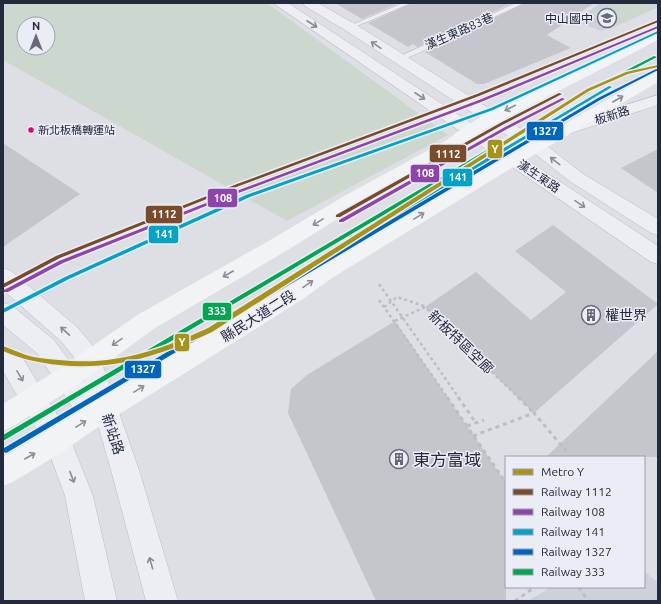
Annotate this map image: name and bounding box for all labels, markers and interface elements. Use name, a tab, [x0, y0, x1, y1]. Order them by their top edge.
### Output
school or university icon: 中山國中	[596, 7, 618, 29]
street label: 漢生東路83巷	[423, 10, 495, 52]
place label: 中山國中	[545, 12, 593, 25]
north arrow	[16, 16, 56, 56]
text: N	[32, 20, 40, 32]
one-way arrow	[306, 21, 318, 29]
one-way arrow	[371, 41, 382, 49]
one-way arrow	[414, 92, 425, 100]
one-way arrow	[612, 94, 624, 102]
street label: 板新路	[593, 103, 631, 127]
one-way arrow	[505, 105, 517, 112]
line badge: 1327	[526, 121, 564, 141]
place label: 新北板橋轉運站	[38, 124, 115, 136]
marker: 新北板橋轉運站	[26, 125, 36, 135]
text: 1327	[533, 125, 557, 137]
line badge: Y	[487, 139, 503, 159]
text: Y	[491, 143, 499, 155]
line badge: 1112	[429, 144, 467, 163]
text: 1112	[436, 148, 460, 160]
street label: 漢生東路	[515, 157, 563, 195]
one-way arrow	[550, 157, 561, 166]
line badge: 108	[410, 164, 440, 183]
text: 108	[416, 167, 434, 179]
line badge: 141	[442, 168, 473, 187]
text: 141	[449, 171, 467, 183]
line badge: 108	[207, 188, 238, 208]
text: 108	[214, 192, 232, 204]
one-way arrow	[575, 200, 586, 208]
line badge: 1112	[145, 205, 183, 224]
text: 1112	[152, 208, 176, 220]
one-way arrow	[413, 211, 425, 219]
one-way arrow	[312, 218, 324, 226]
line badge: 141	[148, 225, 179, 244]
text: 141	[155, 228, 173, 240]
one-way arrow	[222, 271, 234, 279]
one-way arrow	[303, 280, 314, 288]
street label: 縣民大道二段	[218, 287, 298, 345]
line badge: 333	[202, 302, 232, 321]
building icon: 權世界	[580, 304, 602, 326]
text: 333	[208, 305, 226, 317]
street label: 新板特區空廊	[425, 307, 497, 377]
place label: 權世界	[605, 307, 647, 323]
one-way arrow	[60, 326, 70, 335]
line badge: Y	[174, 333, 190, 352]
text: Y	[178, 336, 186, 348]
one-way arrow	[112, 338, 123, 346]
line badge: 1327	[124, 360, 162, 379]
text: 1327	[131, 363, 155, 375]
one-way arrow	[17, 370, 25, 382]
one-way arrow	[133, 385, 145, 393]
street label: 新站路	[99, 412, 127, 456]
one-way arrow	[75, 420, 86, 428]
building icon: 東方富域	[388, 448, 410, 470]
place label: 東方富域	[413, 450, 481, 469]
one-way arrow	[24, 451, 36, 459]
legend	[505, 456, 645, 588]
text: Metro Y	[541, 465, 584, 478]
one-way arrow	[68, 470, 76, 482]
text: Railway 1112	[541, 485, 612, 498]
text: Railway 108	[541, 505, 605, 518]
text: Railway 141	[541, 525, 605, 538]
text: Railway 1327	[541, 545, 612, 558]
one-way arrow	[147, 557, 154, 570]
text: Railway 333	[541, 565, 605, 578]

